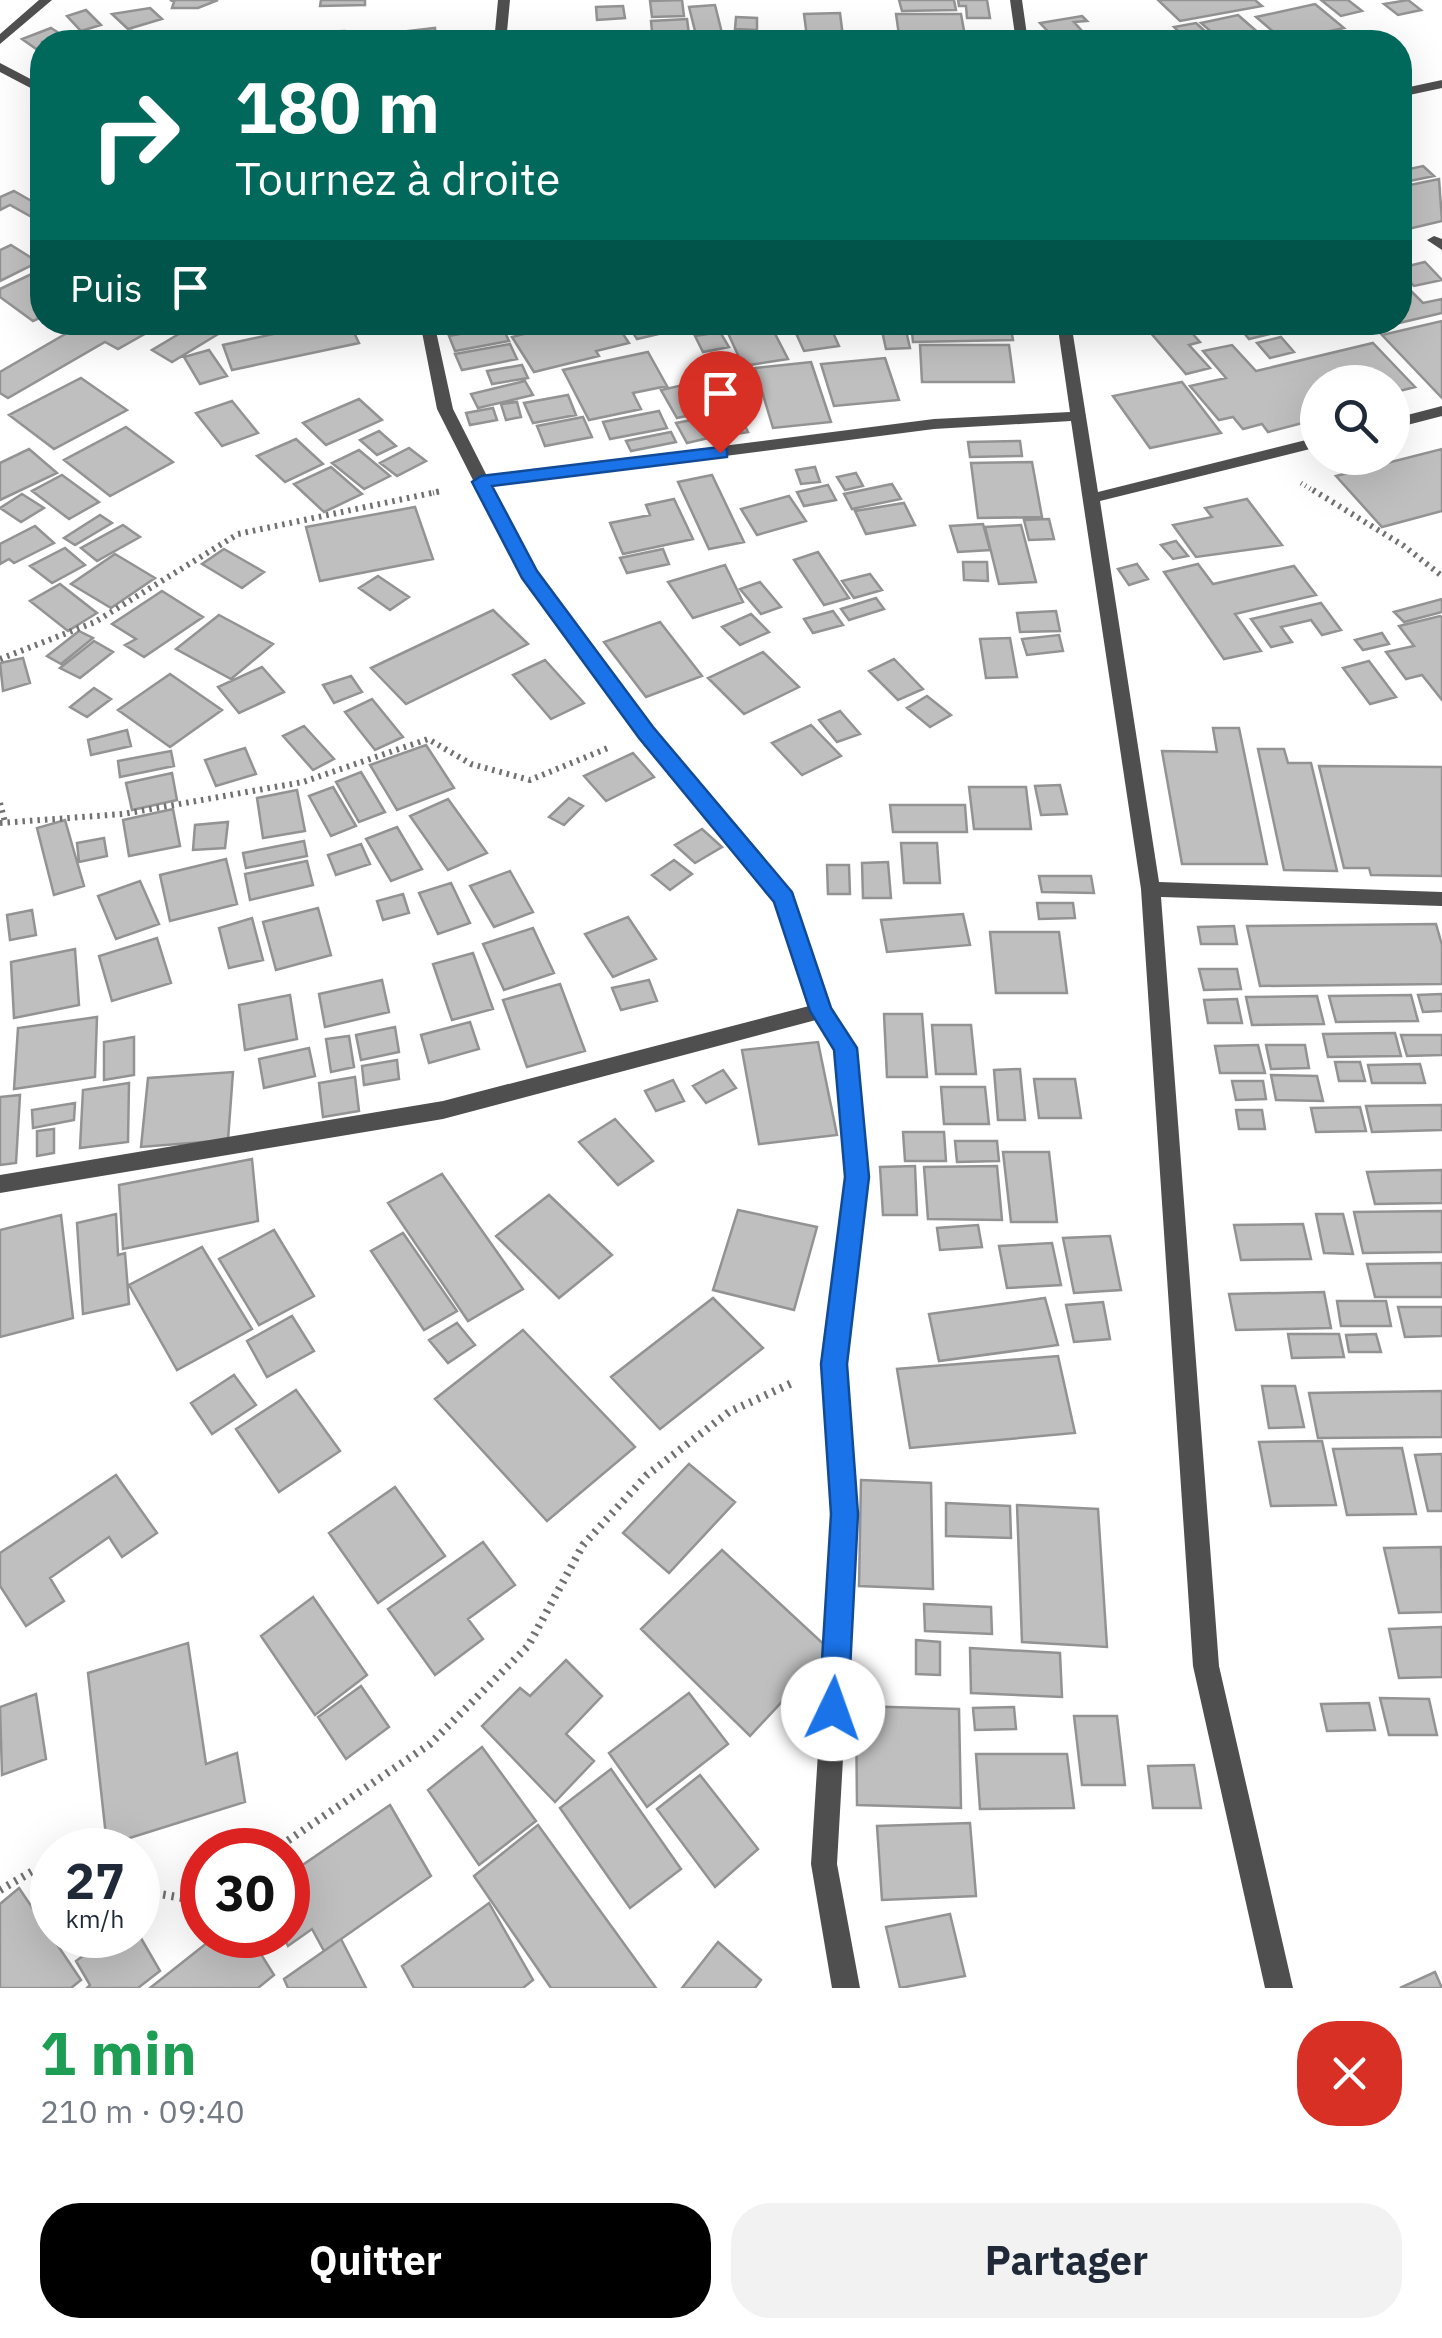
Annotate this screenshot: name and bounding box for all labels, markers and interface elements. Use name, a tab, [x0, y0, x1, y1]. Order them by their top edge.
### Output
text: 180 m	[235, 61, 440, 152]
icon: right	[70, 70, 200, 200]
text: Tournez à droite	[235, 149, 560, 207]
icon: arrive	[163, 260, 218, 315]
text: Puis	[70, 263, 143, 312]
pin	[678, 351, 763, 454]
map controls	[1300, 365, 1410, 475]
button: search	[1300, 365, 1410, 475]
icon: arrive	[693, 366, 748, 421]
position arrow	[781, 1657, 885, 1761]
speed limit sign: 30	[180, 1828, 310, 1958]
text: 27	[65, 1848, 125, 1913]
text: km/h	[66, 1902, 124, 1935]
text: 1 min	[40, 2013, 197, 2092]
button: close	[1297, 2021, 1402, 2126]
text: 210 m · 09:40	[40, 2090, 245, 2132]
button: Quitter	[40, 2203, 711, 2318]
button: Partager	[731, 2203, 1402, 2318]

